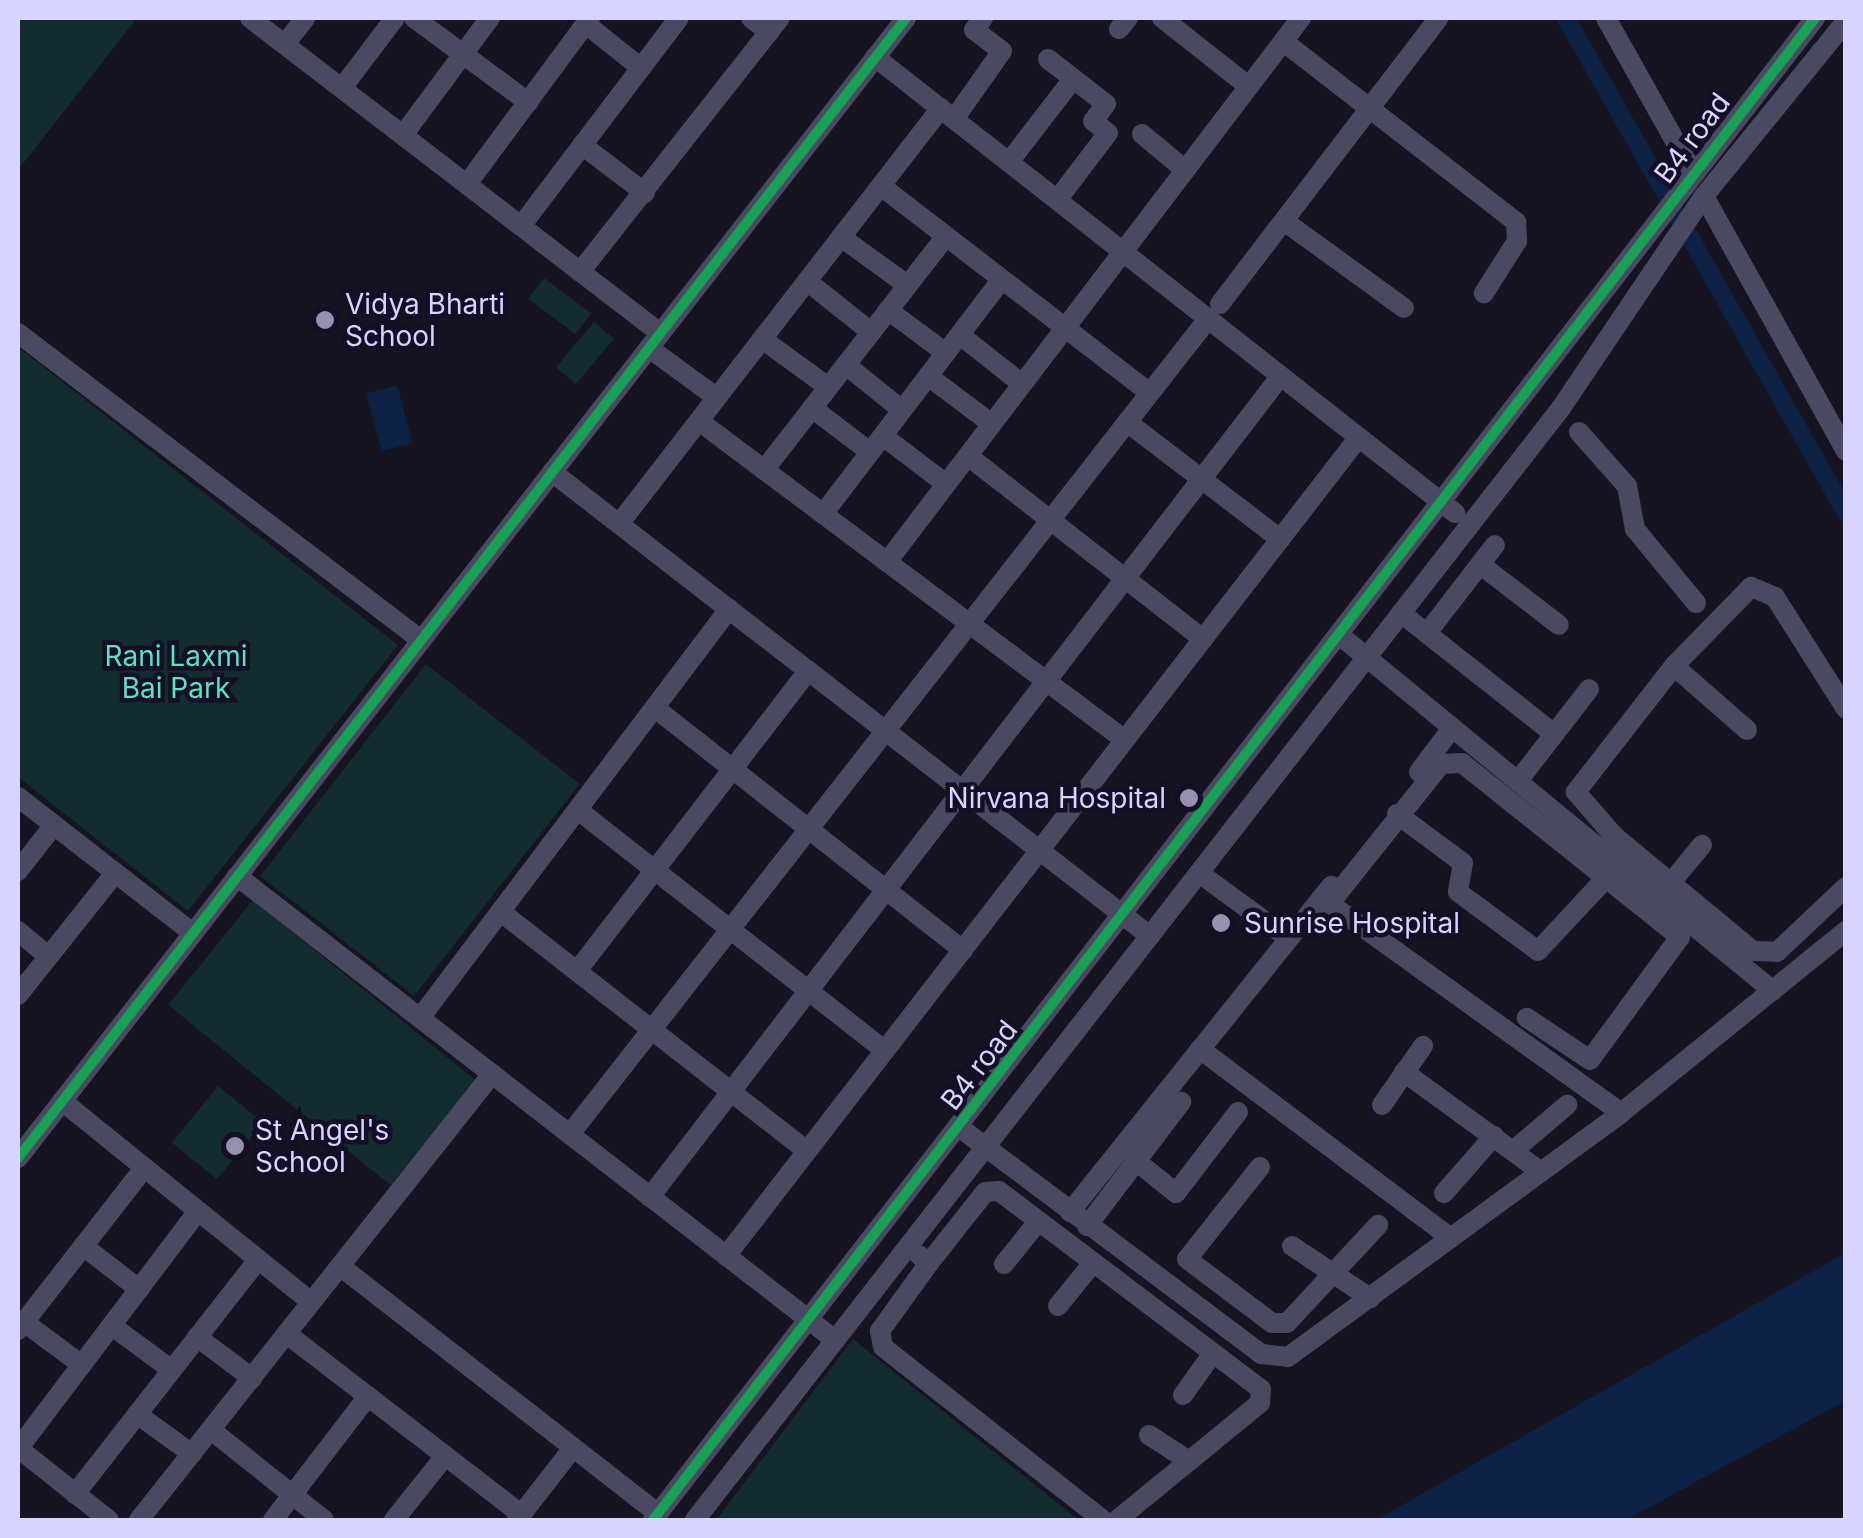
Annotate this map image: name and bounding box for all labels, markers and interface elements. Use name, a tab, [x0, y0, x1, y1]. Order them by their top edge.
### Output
street label: B4 road	[1647, 86, 1737, 190]
place label: Vidya Bharti School	[345, 287, 505, 353]
marker: Vidya Bharti School	[314, 309, 336, 331]
park label: Rani Laxmi Bai Park	[105, 639, 247, 705]
place label: Nirvana Hospital	[948, 781, 1166, 815]
marker: Nirvana Hospital	[1176, 785, 1202, 811]
place label: Sunrise Hospital	[1244, 906, 1460, 940]
marker: Sunrise Hospital	[1208, 910, 1234, 936]
street label: B4 road	[934, 1014, 1024, 1116]
place label: St Angel's School	[255, 1113, 389, 1179]
marker: St Angel's School	[224, 1135, 246, 1157]

